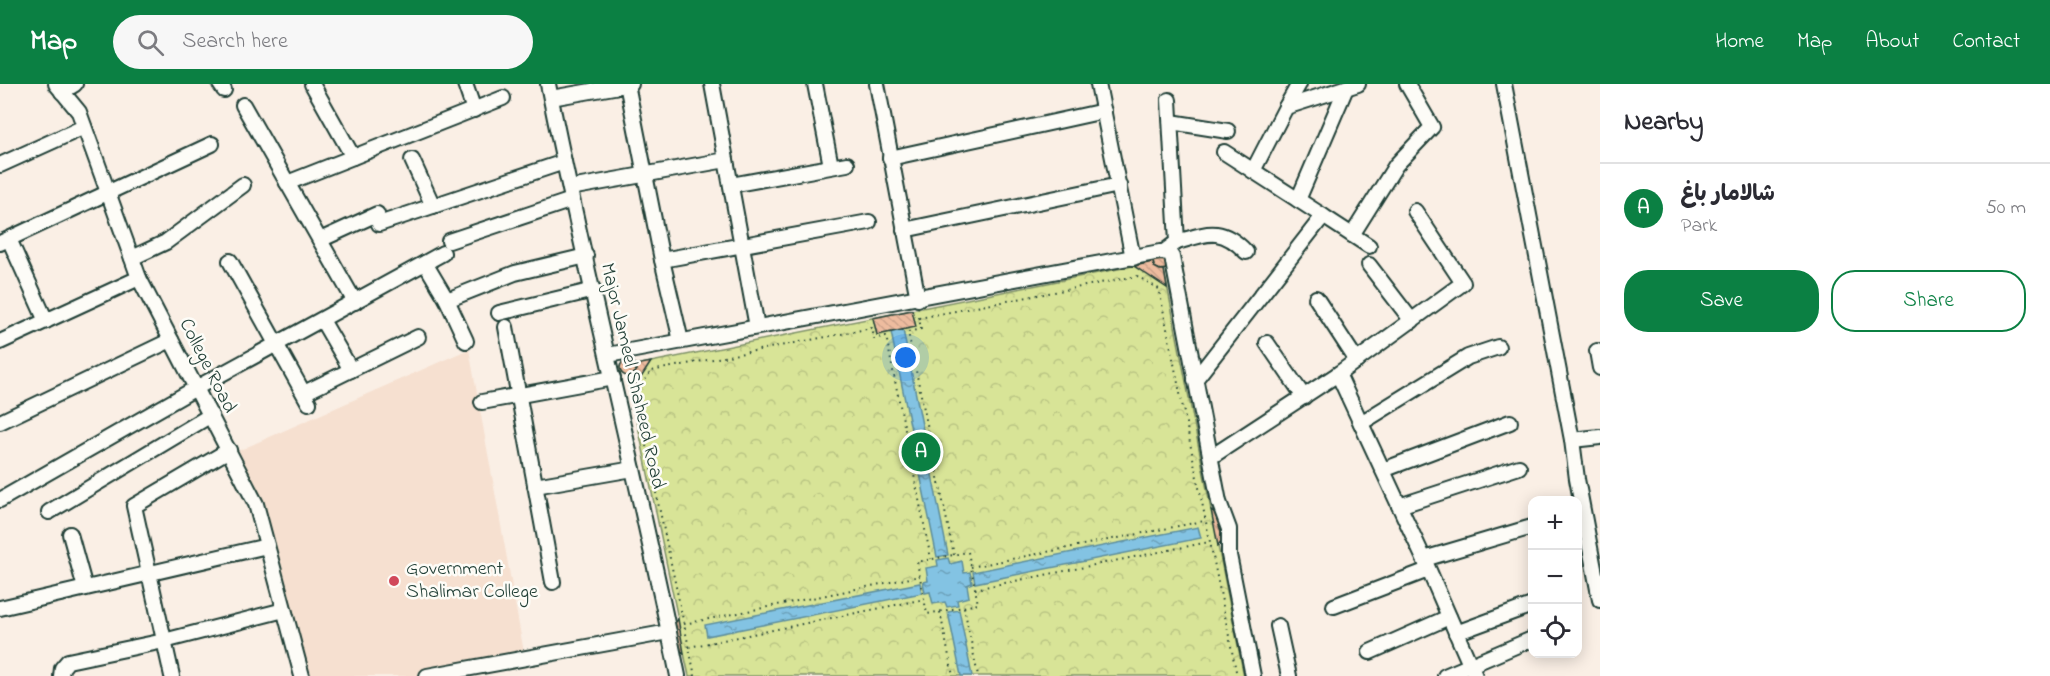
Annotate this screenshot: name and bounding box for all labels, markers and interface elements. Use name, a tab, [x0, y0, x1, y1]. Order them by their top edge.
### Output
search box	[113, 15, 533, 69]
text: Map	[30, 22, 77, 63]
icon: search	[134, 26, 167, 59]
text: Search here	[182, 26, 288, 58]
text: Home	[1715, 27, 1764, 57]
text: Map	[1797, 27, 1832, 57]
text: About	[1865, 27, 1919, 57]
text: Contact	[1952, 27, 2020, 57]
text: Nearby	[1624, 104, 1703, 142]
text: شالامار باغ	[1681, 179, 1775, 211]
text: A	[1637, 194, 1650, 223]
text: 50 m	[1985, 194, 2026, 223]
text: Park	[1681, 212, 1717, 241]
street label: Major Jameel Shaheed Road	[592, 260, 672, 492]
button: Save	[1624, 270, 1819, 332]
button: Share	[1831, 270, 2026, 332]
street label: College Road	[170, 314, 243, 419]
your location	[891, 343, 920, 372]
pin: A	[902, 430, 940, 475]
map controls	[1528, 496, 1582, 658]
button: +	[1528, 496, 1582, 550]
button: −	[1528, 550, 1582, 604]
place label: Government Shalimar College	[406, 555, 538, 608]
marker: Government Shalimar College	[387, 574, 401, 588]
button: locate	[1528, 604, 1582, 658]

